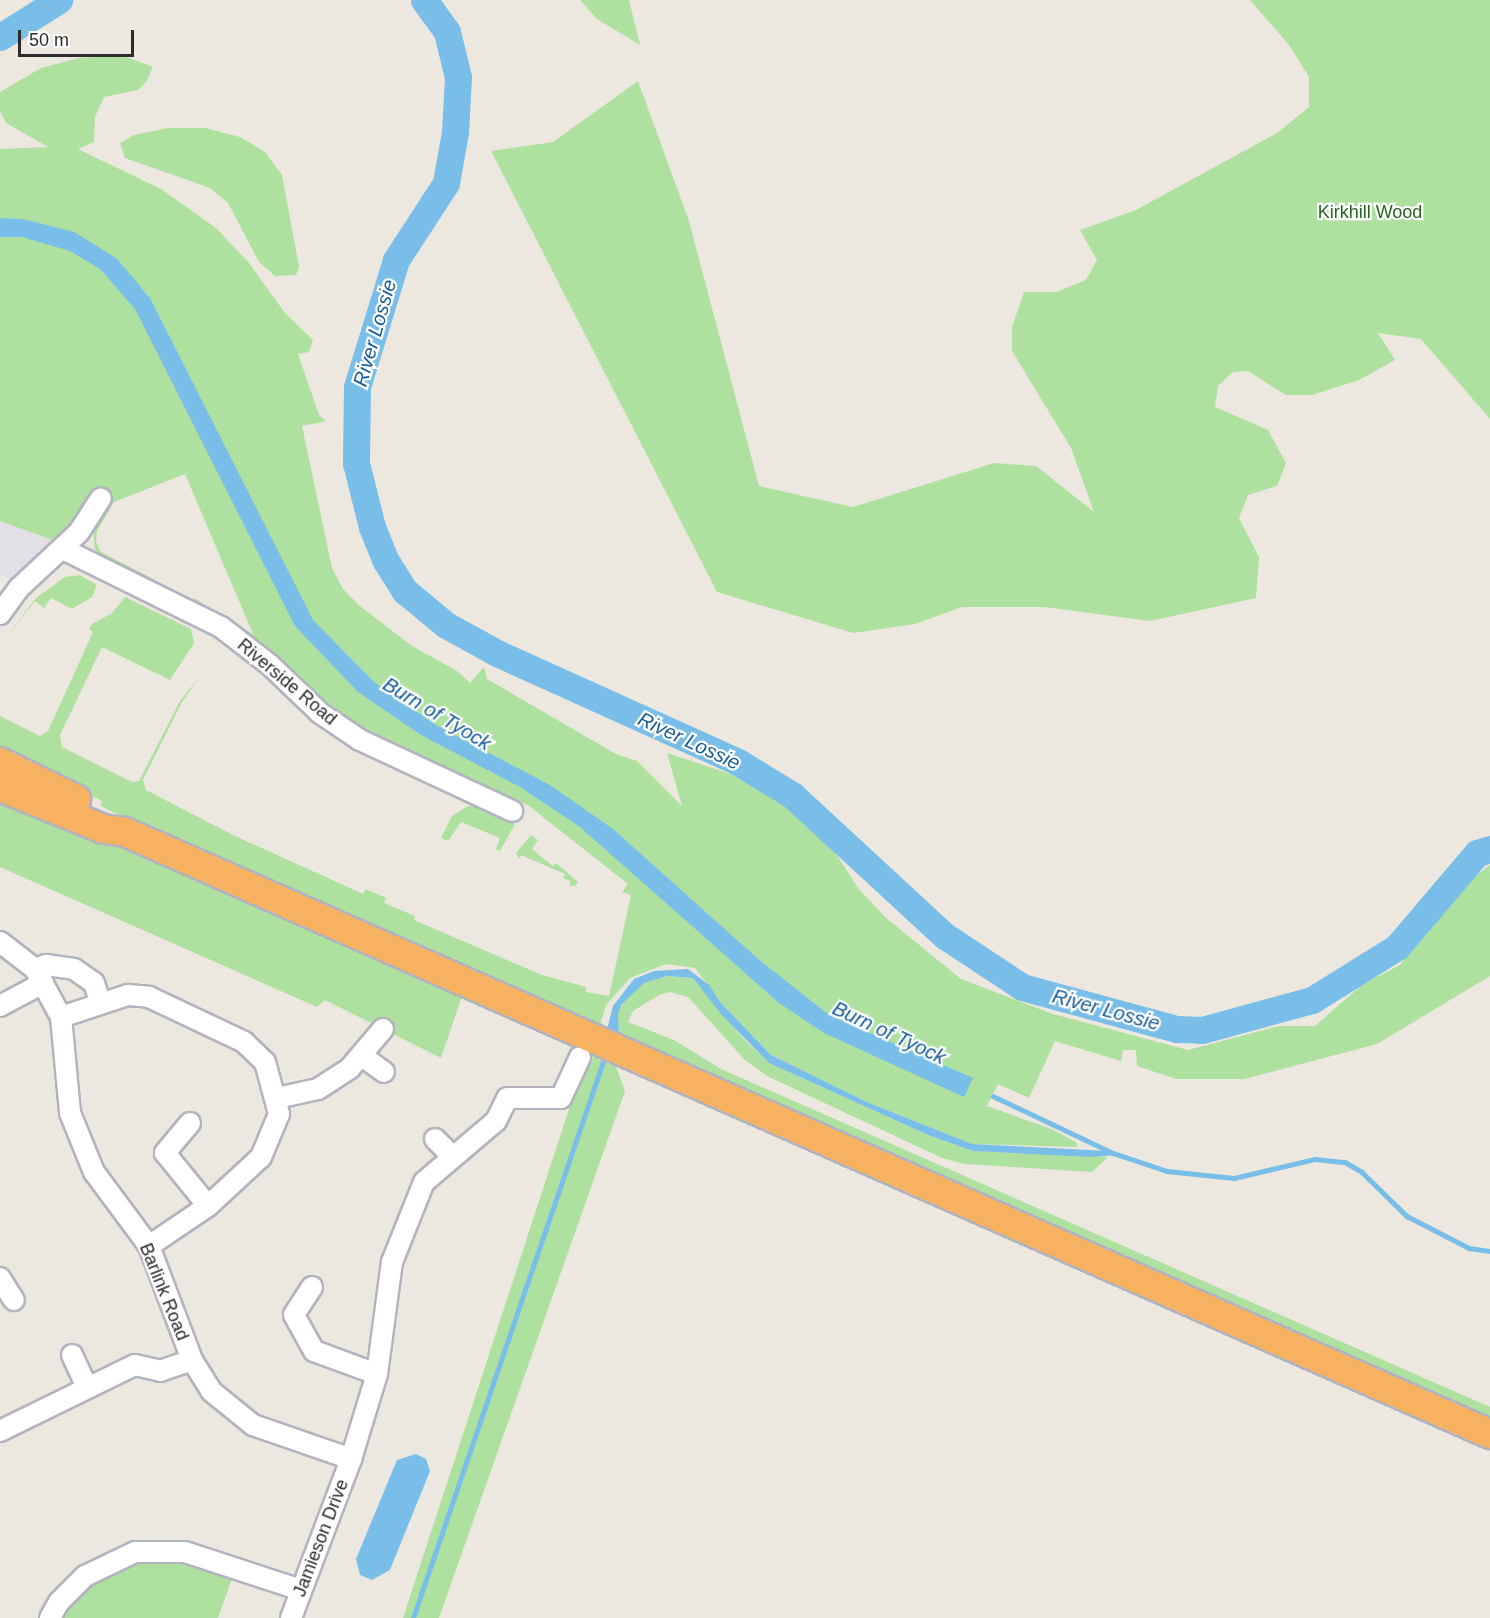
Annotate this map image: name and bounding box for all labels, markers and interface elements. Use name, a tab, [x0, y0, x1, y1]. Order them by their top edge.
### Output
scale bar	[21, 18, 136, 56]
text: 50 m	[29, 30, 69, 50]
park label: Kirkhill Wood	[1318, 201, 1422, 223]
water label: River Lossie	[348, 277, 402, 389]
street label: Riverside Road	[233, 634, 341, 730]
water label: Burn of Tyock	[379, 672, 495, 756]
water label: River Lossie	[634, 707, 744, 775]
water label: River Lossie	[1050, 984, 1162, 1036]
water label: Burn of Tyock	[829, 996, 949, 1070]
street label: Barlink Road	[135, 1240, 193, 1344]
street label: Jamieson Drive	[289, 1476, 353, 1600]

